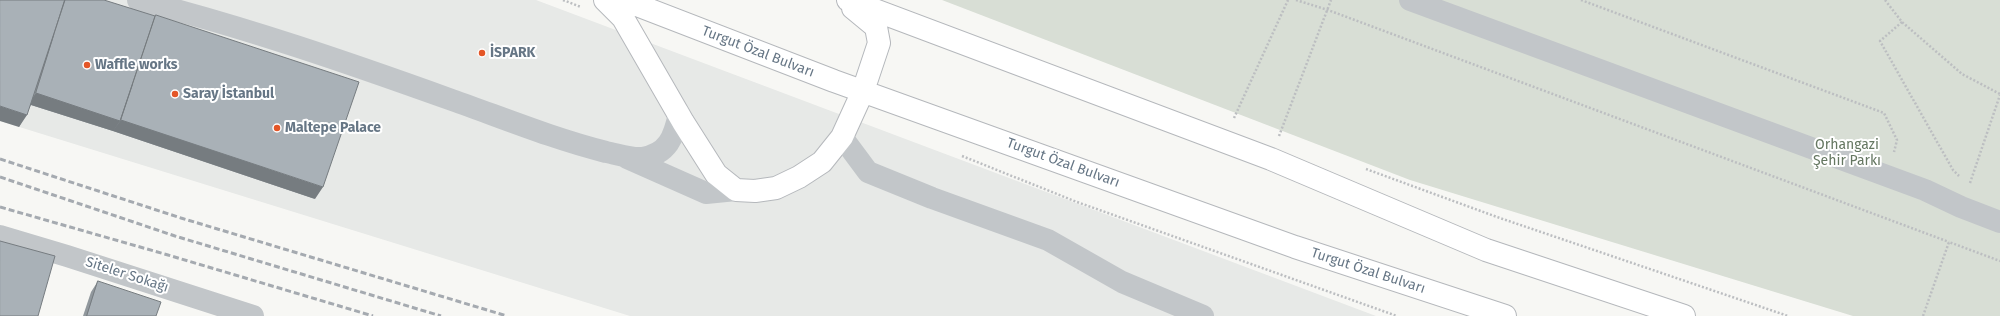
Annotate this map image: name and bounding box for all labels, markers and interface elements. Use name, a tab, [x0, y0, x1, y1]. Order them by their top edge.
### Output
street label: Turgut Özal Bulvarı	[699, 23, 817, 81]
place label: İSPARK	[490, 45, 535, 61]
marker: İSPARK	[477, 48, 487, 58]
place label: Waffle works	[95, 57, 178, 73]
marker: Waffle works	[82, 60, 92, 70]
place label: Saray İstanbul	[183, 86, 274, 102]
marker: Saray İstanbul	[170, 89, 180, 99]
place label: Maltepe Palace	[285, 120, 381, 136]
marker: Maltepe Palace	[272, 123, 282, 133]
street label: Turgut Özal Bulvarı	[1004, 135, 1122, 191]
park label: Orhangazi Şehir Parkı	[1813, 137, 1881, 170]
street label: Turgut Özal Bulvarı	[1309, 245, 1427, 297]
street label: Siteler Sokağı	[83, 254, 171, 296]

